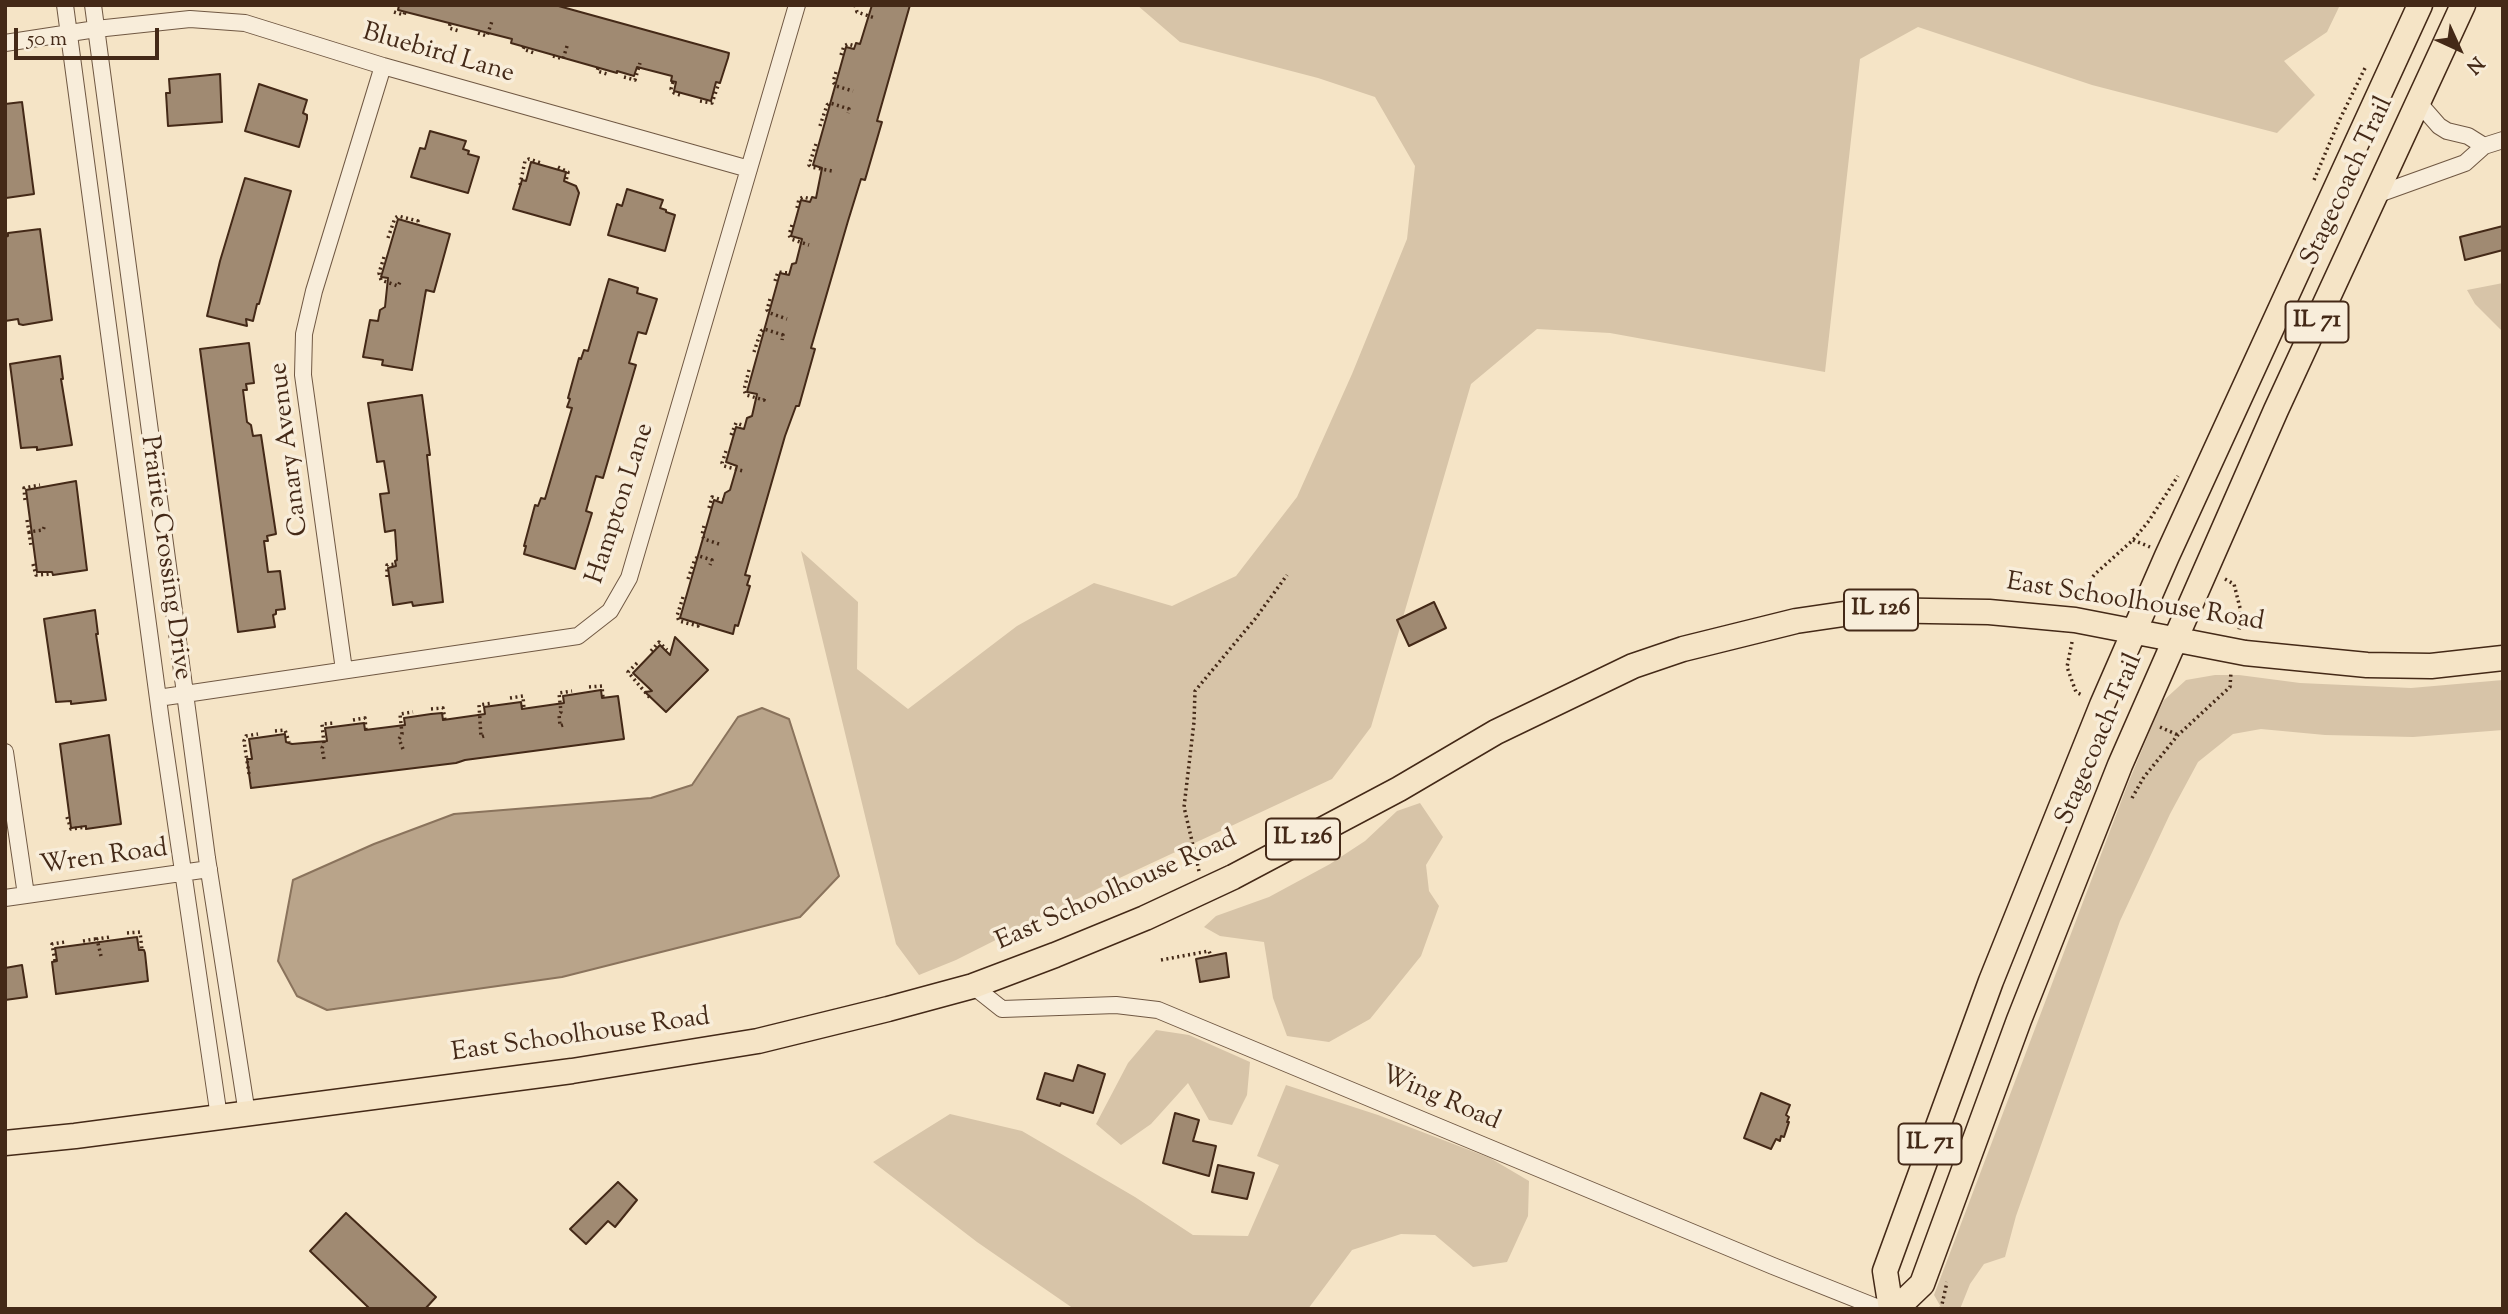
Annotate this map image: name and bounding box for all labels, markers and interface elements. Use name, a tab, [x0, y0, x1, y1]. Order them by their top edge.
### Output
scale bar	[18, 14, 163, 58]
north arrow	[2424, 14, 2494, 84]
street label: Bluebird Lane	[359, 18, 517, 92]
text: 50 m	[27, 25, 67, 55]
text: N	[2459, 49, 2489, 79]
street label: Stagecoach Trail	[2296, 92, 2402, 272]
road number: IL 71	[2286, 302, 2348, 342]
street label: Canary Avenue	[265, 360, 317, 538]
street label: Hampton Lane	[581, 420, 663, 588]
street label: Prairie Crossing Drive	[131, 434, 197, 682]
street label: East Schoolhouse Road	[2004, 568, 2266, 640]
road number: IL 126	[1844, 590, 1918, 630]
street label: Stagecoach Trail	[2051, 650, 2151, 830]
road number: IL 126	[1266, 818, 1340, 860]
street label: East Schoolhouse Road	[992, 825, 1242, 959]
street label: Wren Road	[38, 835, 170, 883]
street label: East Schoolhouse Road	[450, 1003, 712, 1071]
street label: Wing Road	[1376, 1061, 1504, 1139]
road number: IL 71	[1898, 1124, 1962, 1164]

